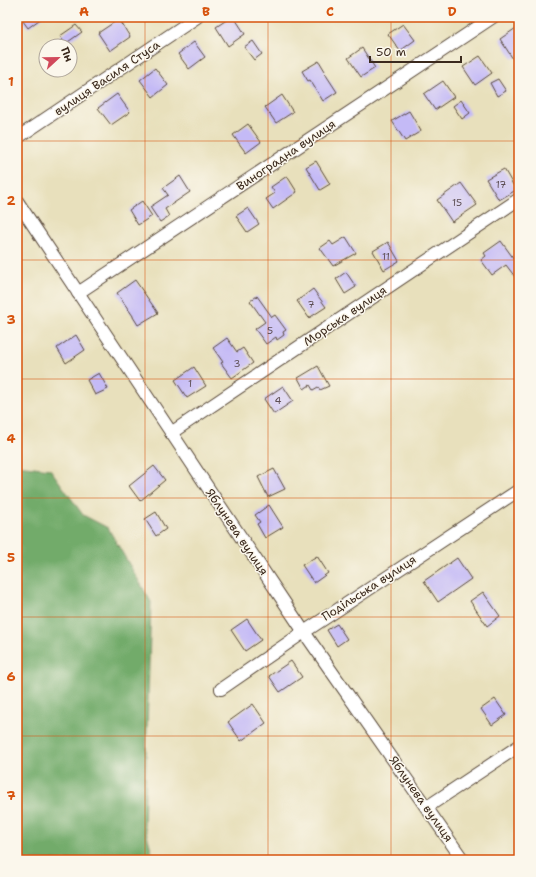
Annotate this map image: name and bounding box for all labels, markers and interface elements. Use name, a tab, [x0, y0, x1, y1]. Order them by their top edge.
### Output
text: A	[79, 3, 89, 20]
text: B	[202, 3, 210, 20]
text: C	[326, 3, 334, 20]
text: D	[447, 3, 457, 20]
street label: вулиця Василя Стуса	[51, 36, 163, 119]
north arrow	[38, 38, 78, 78]
scale bar	[370, 38, 461, 64]
text: 50 m	[376, 44, 406, 60]
text: Пн	[57, 45, 76, 64]
text: 1	[8, 73, 14, 90]
street label: Виноградна вулиця	[233, 116, 339, 194]
house number: 17	[496, 178, 506, 191]
text: 2	[6, 192, 16, 209]
house number: 15	[452, 196, 462, 209]
house number: 11	[382, 250, 390, 263]
street label: Морська вулиця	[300, 282, 390, 350]
house number: 7	[308, 298, 315, 311]
text: 3	[6, 311, 16, 328]
house number: 5	[267, 324, 273, 337]
house number: 3	[234, 357, 241, 370]
house number: 1	[188, 377, 192, 390]
house number: 4	[275, 394, 282, 407]
text: 4	[6, 430, 16, 447]
street label: Яблунева вулиця	[202, 486, 272, 578]
text: 5	[7, 549, 15, 566]
street label: Подільська вулиця	[319, 551, 419, 625]
text: 6	[6, 668, 16, 685]
street label: Яблунева вулиця	[385, 753, 457, 845]
text: 7	[6, 787, 16, 804]

